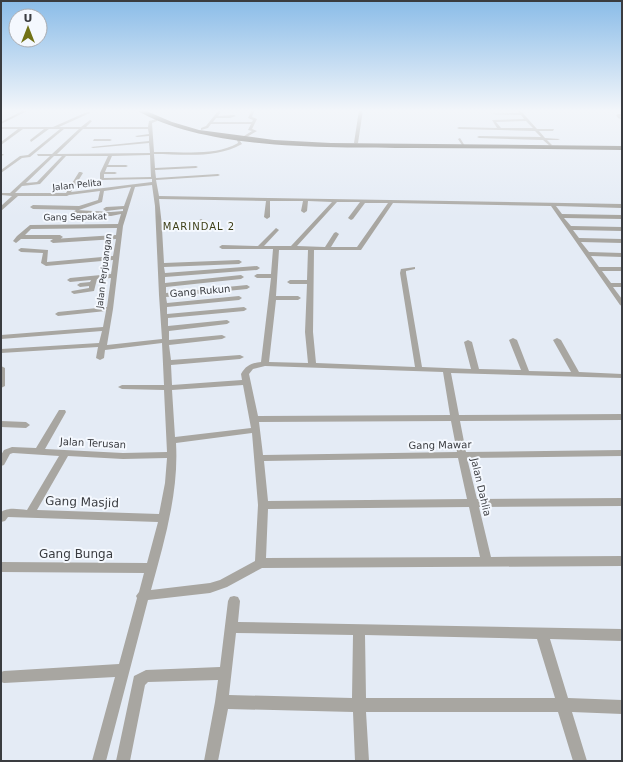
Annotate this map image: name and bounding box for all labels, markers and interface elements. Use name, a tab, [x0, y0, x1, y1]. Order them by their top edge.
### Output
north arrow	[8, 8, 48, 48]
text: U	[24, 12, 32, 25]
street label: Jalan Pelita	[51, 177, 102, 193]
street label: Gang Sepakat	[43, 211, 107, 223]
district label: MARINDAL 2	[163, 221, 235, 232]
street label: Jalan Perjuangan	[94, 233, 114, 310]
street label: Gang Rukun	[169, 283, 231, 299]
street label: Jalan Terusan	[59, 436, 126, 450]
street label: Gang Mawar	[408, 439, 472, 451]
street label: Jalan Dahlia	[469, 456, 493, 517]
street label: Gang Masjid	[45, 494, 119, 510]
street label: Gang Bunga	[39, 547, 113, 561]

